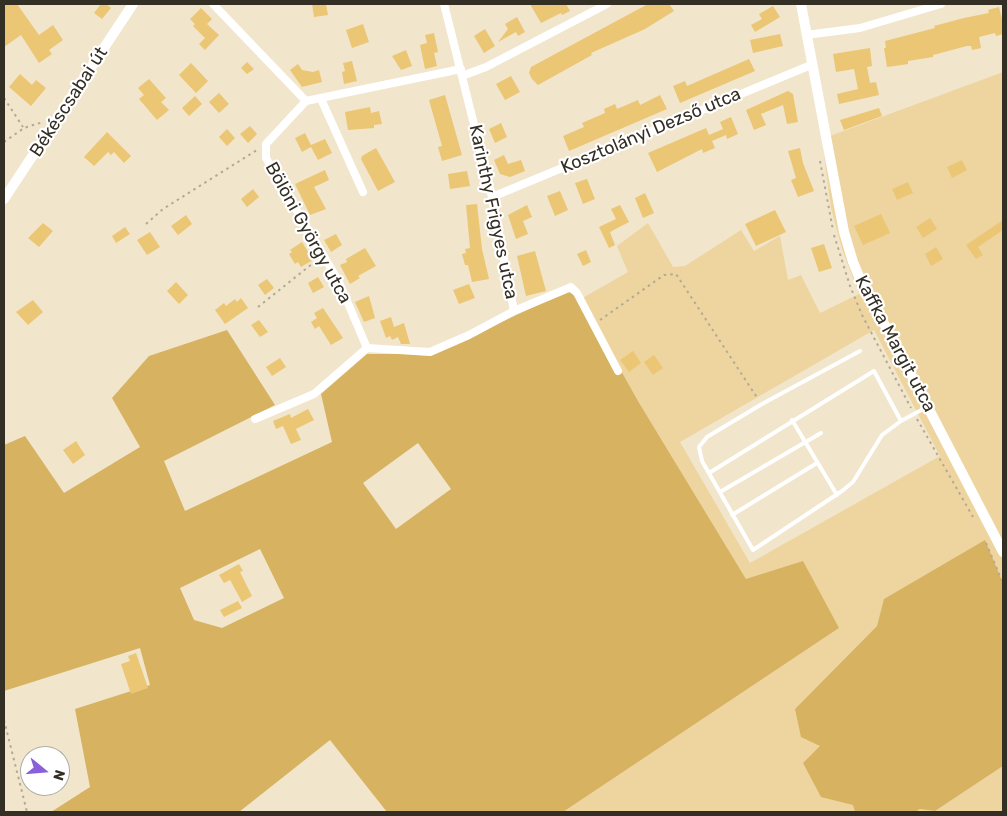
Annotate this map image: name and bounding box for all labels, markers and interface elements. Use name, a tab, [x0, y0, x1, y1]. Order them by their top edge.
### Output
street label: Békéscsabai út	[25, 43, 113, 161]
street label: Kosztolányi Dezső utca	[558, 83, 744, 179]
street label: Karinthy Frigyes utca	[464, 123, 522, 301]
street label: Bölöni György utca	[260, 158, 356, 308]
street label: Kaffka Margit utca	[850, 272, 940, 416]
north arrow	[20, 746, 70, 796]
text: N	[49, 768, 68, 783]

